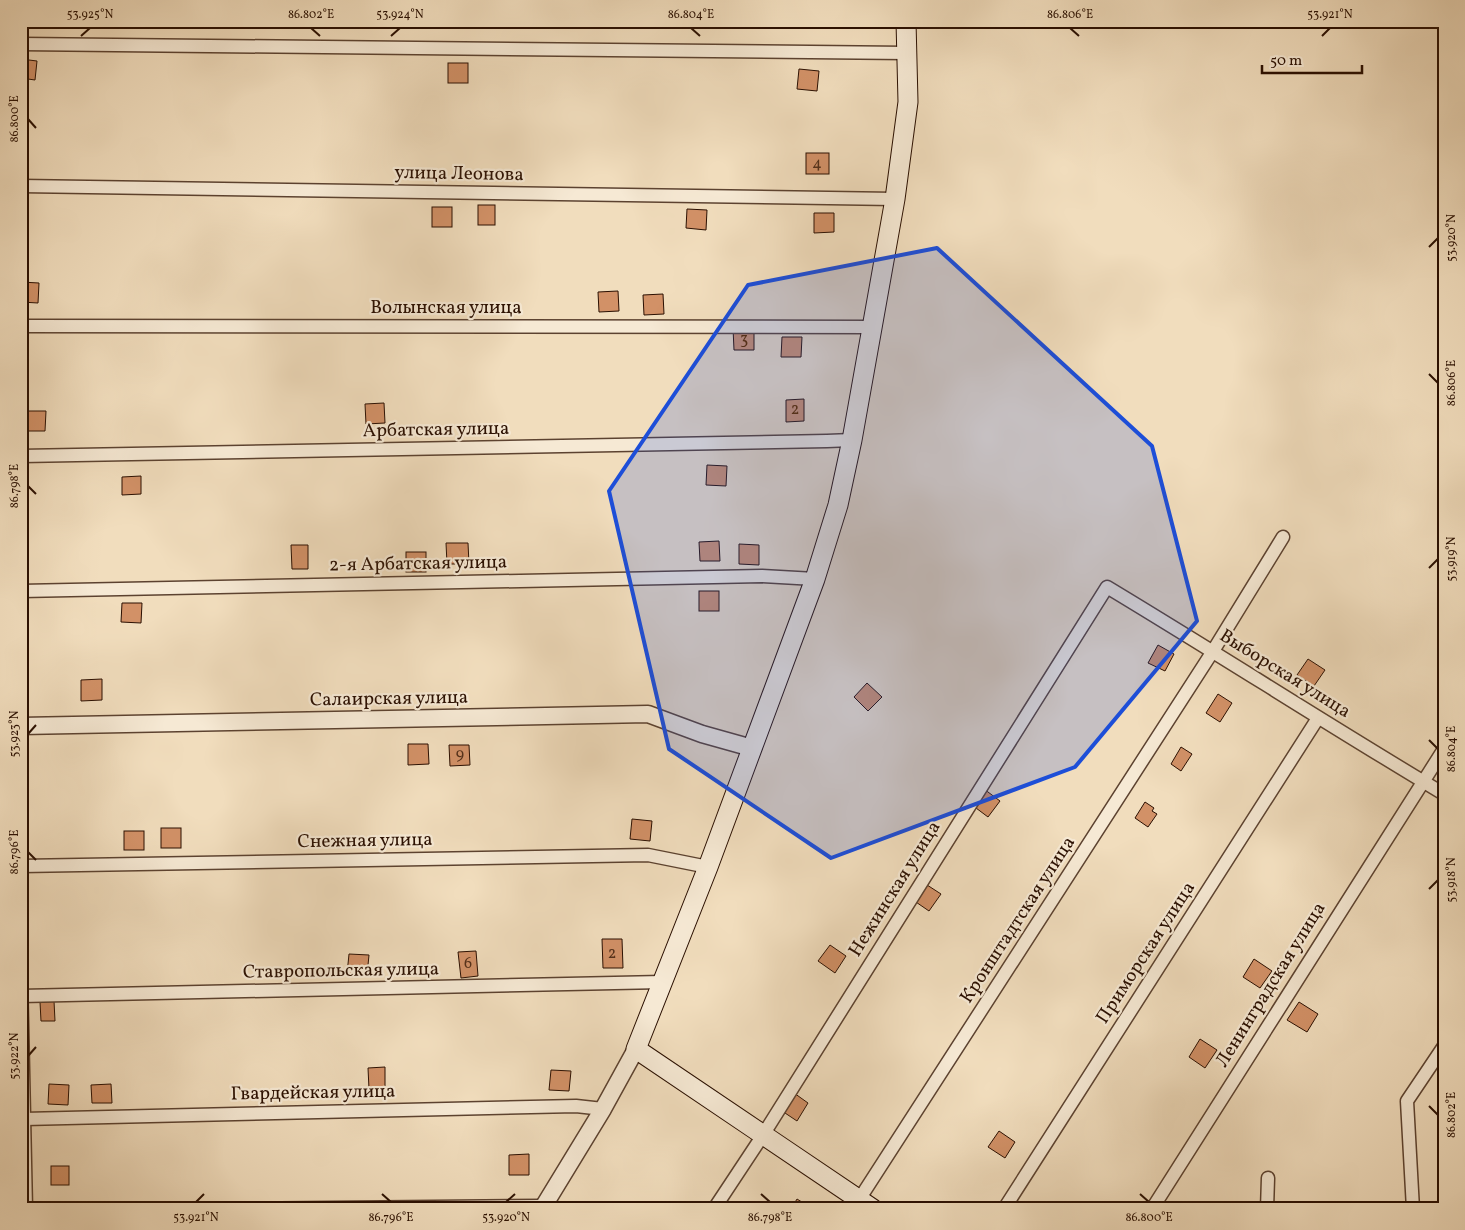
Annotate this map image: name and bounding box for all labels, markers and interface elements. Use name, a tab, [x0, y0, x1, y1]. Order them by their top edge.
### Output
text: 53.925°N	[67, 7, 113, 23]
text: 86.802°E	[288, 7, 334, 23]
text: 53.924°N	[376, 7, 424, 23]
text: 86.804°E	[668, 7, 714, 23]
text: 86.806°E	[1047, 7, 1093, 23]
text: 53.921°N	[1307, 7, 1353, 23]
scale bar	[1262, 42, 1362, 74]
text: 50 m	[1270, 51, 1302, 72]
text: 86.800°E	[7, 95, 23, 143]
house number: 4	[812, 153, 822, 175]
street label: улица Леонова	[394, 160, 524, 188]
text: 53.920°N	[1444, 214, 1460, 262]
street label: Волынская улица	[370, 295, 522, 321]
house number: 3	[740, 329, 748, 351]
text: 86.806°E	[1444, 360, 1460, 406]
house number: 2	[791, 399, 799, 421]
street label: Арбатская улица	[363, 416, 509, 444]
text: 86.798°E	[7, 464, 23, 508]
text: 53.919°N	[1444, 536, 1460, 582]
street label: 2-я Арбатская улица	[329, 549, 507, 579]
street label: Выборская улица	[1214, 623, 1356, 725]
street label: Салаирская улица	[310, 685, 468, 713]
text: 53.923°N	[7, 711, 23, 757]
text: 86.804°E	[1444, 726, 1460, 772]
house number: 9	[456, 744, 464, 766]
street label: Нежинская улица	[843, 816, 947, 962]
street label: Снежная улица	[297, 827, 433, 855]
text: 86.796°E	[7, 830, 23, 874]
street label: Кронштадтская улица	[954, 831, 1082, 1009]
text: 53.918°N	[1444, 857, 1460, 903]
street label: Приморская улица	[1090, 877, 1202, 1029]
street label: Ленинградская улица	[1210, 898, 1332, 1072]
house number: 2	[608, 943, 616, 965]
house number: 6	[464, 953, 472, 975]
street label: Ставропольская улица	[243, 956, 439, 986]
text: 53.922°N	[7, 1032, 23, 1080]
street label: Гвардейская улица	[230, 1079, 396, 1107]
text: 86.802°E	[1444, 1092, 1460, 1138]
text: 53.921°N	[173, 1210, 219, 1226]
text: 86.796°E	[369, 1210, 413, 1226]
text: 53.920°N	[482, 1210, 530, 1226]
text: 86.798°E	[748, 1210, 792, 1226]
text: 86.800°E	[1125, 1210, 1173, 1226]

